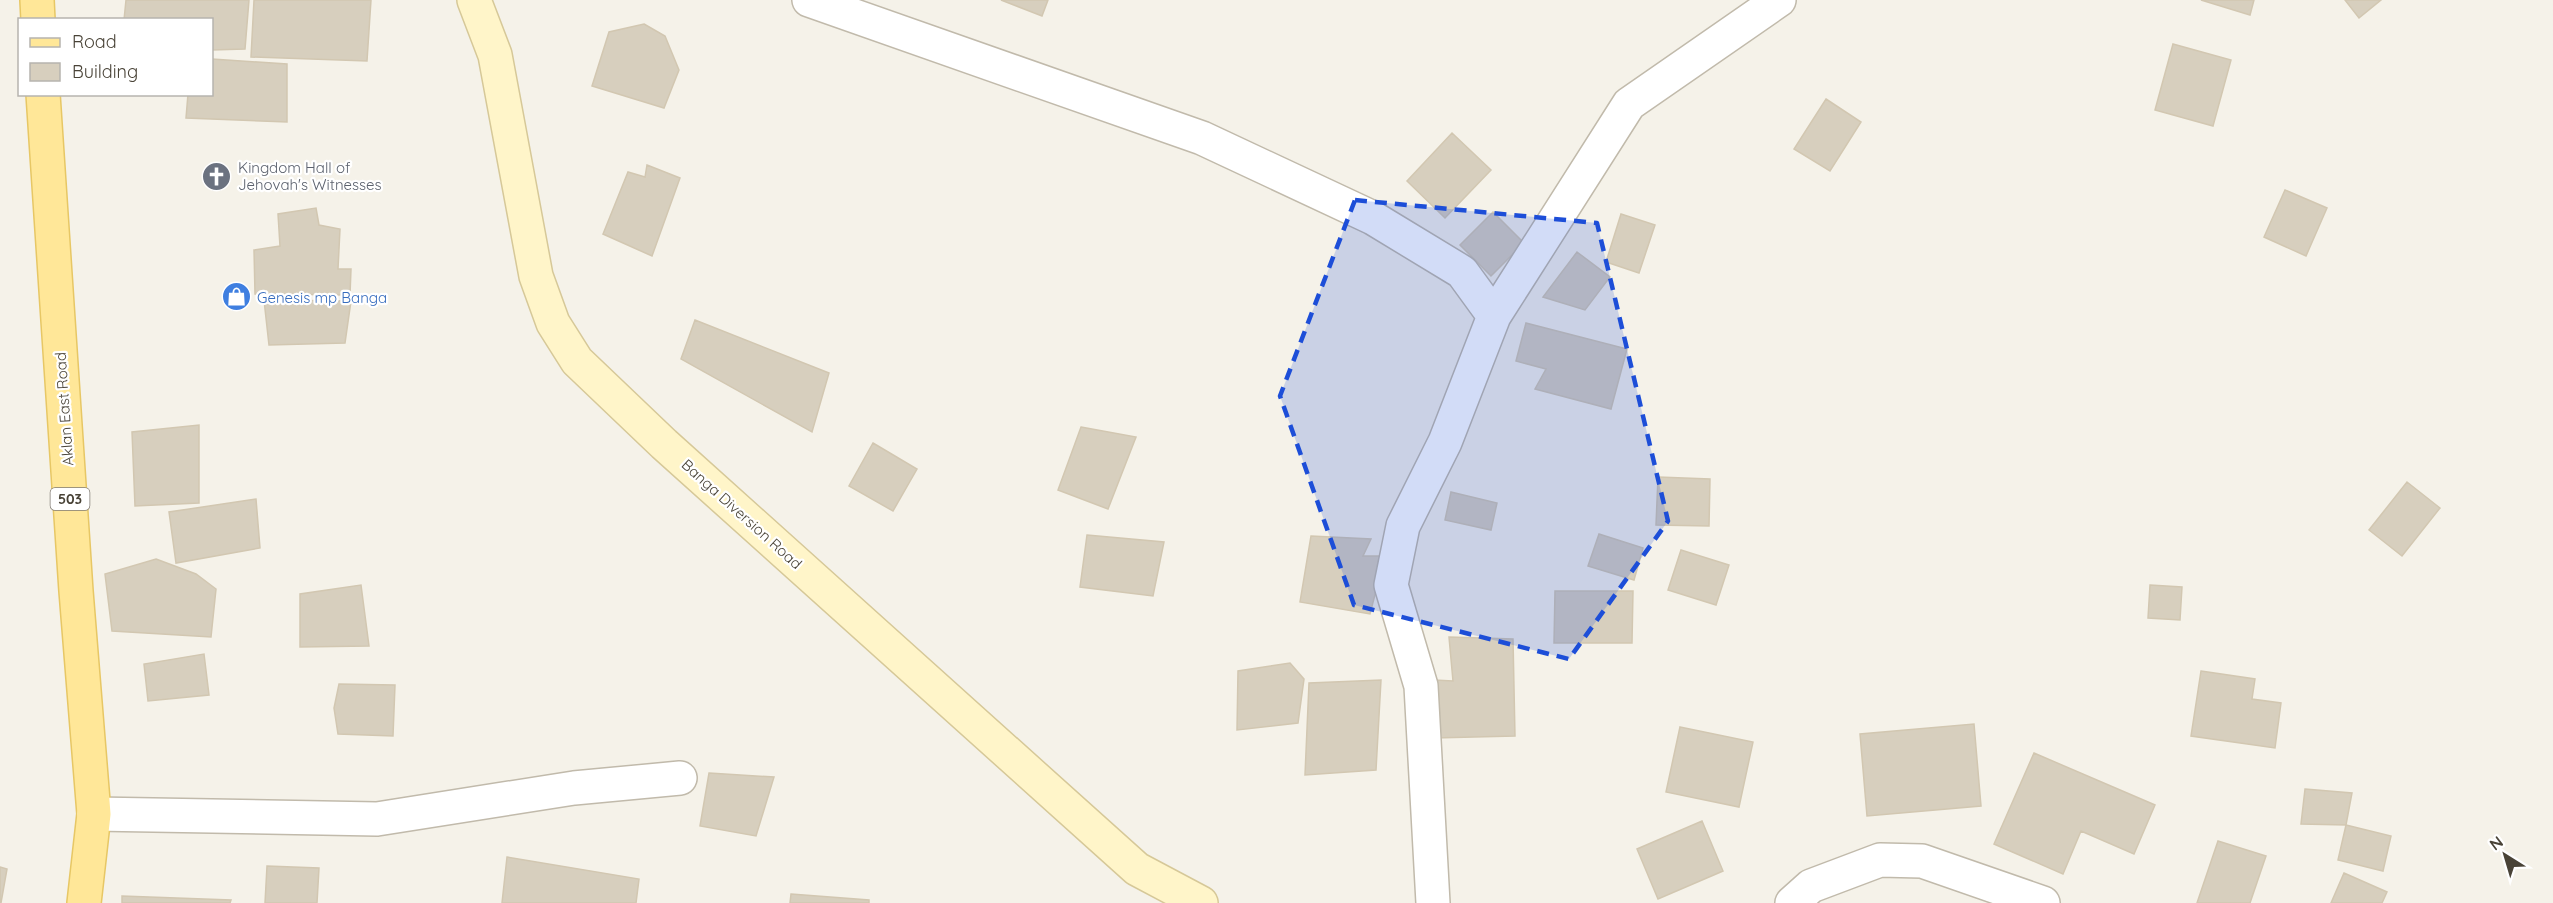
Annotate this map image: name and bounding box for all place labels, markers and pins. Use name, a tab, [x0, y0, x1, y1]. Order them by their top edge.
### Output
place label: Kingdom Hall of Jehovah's Witnesses	[238, 158, 382, 194]
church icon: Kingdom Hall of Jehovah's Witnesses	[201, 160, 233, 192]
shop icon: Genesis mp Banga	[220, 281, 252, 313]
place label: Genesis mp Banga	[257, 288, 387, 307]

